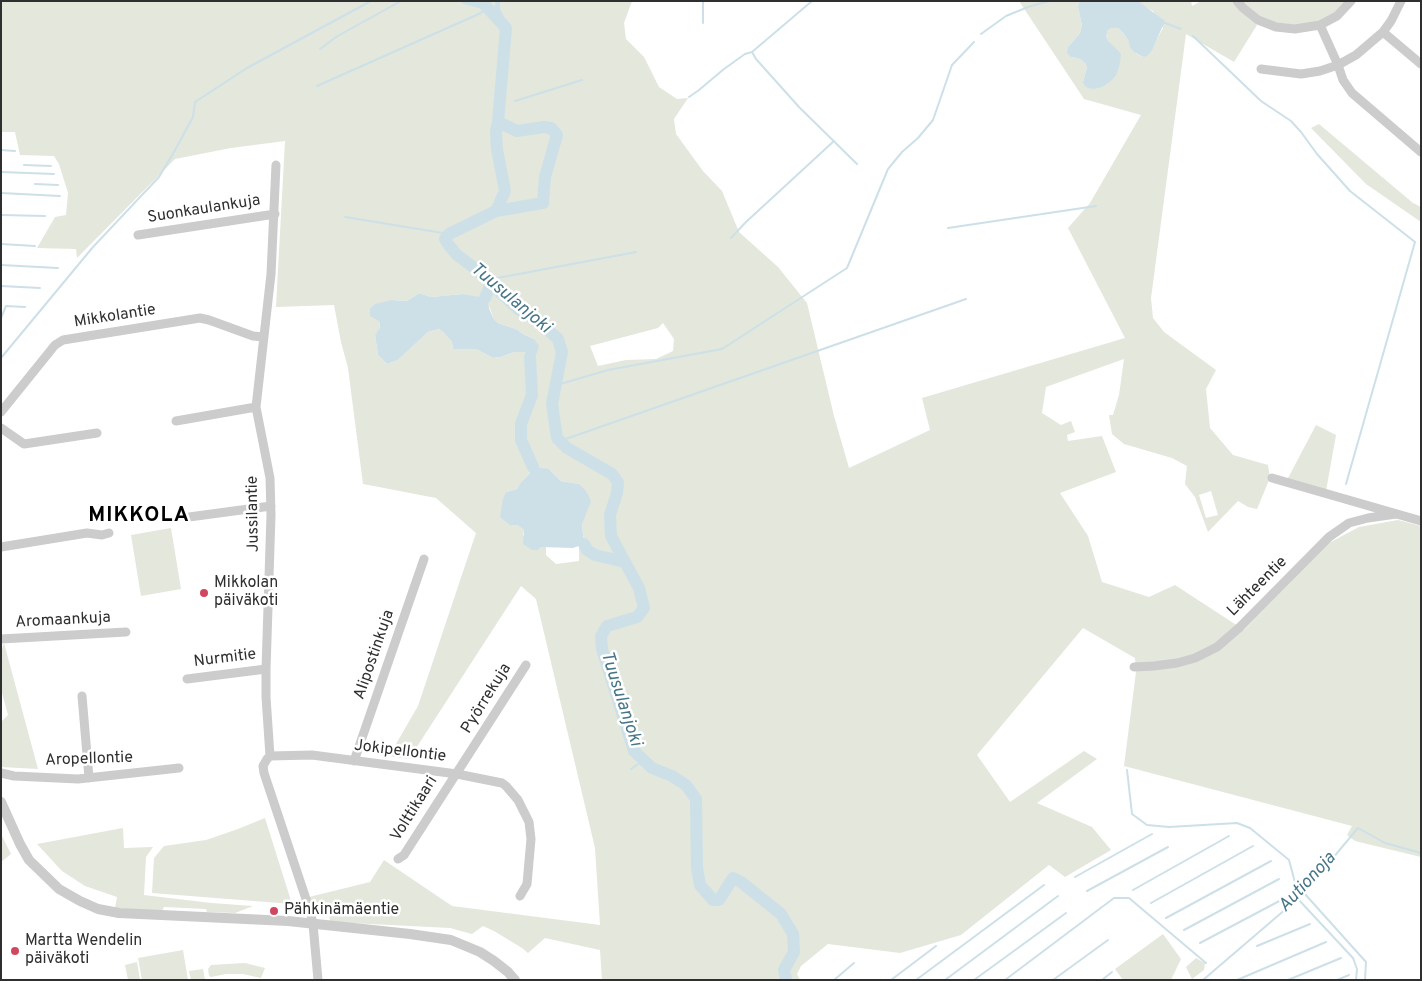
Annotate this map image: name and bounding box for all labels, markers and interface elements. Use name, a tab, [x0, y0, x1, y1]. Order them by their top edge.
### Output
street label: Suonkaulankuja	[146, 192, 262, 228]
water label: Tuusulanjoki	[465, 259, 555, 339]
street label: Mikkolantie	[73, 301, 157, 333]
street label: Jussilantie	[244, 475, 264, 553]
district label: MIKKOLA	[87, 504, 191, 530]
street label: Lähteentie	[1224, 553, 1292, 621]
place label: Mikkolan päiväkoti	[214, 574, 278, 612]
marker: Mikkolan päiväkoti	[198, 587, 210, 599]
street label: Alipostinkuja	[351, 608, 399, 702]
street label: Aromaankuja	[15, 609, 111, 633]
street label: Nurmitie	[193, 646, 257, 672]
water label: Tuusulanjoki	[595, 649, 645, 749]
street label: Pyörrekuja	[458, 660, 516, 738]
street label: Jokipellontie	[353, 737, 447, 767]
street label: Aropellontie	[45, 749, 133, 771]
street label: Volttikaari	[388, 773, 442, 845]
water label: Autionoja	[1275, 848, 1341, 918]
place label: Pähkinämäentie	[284, 901, 399, 921]
marker: Pähkinämäentie	[268, 905, 280, 917]
place label: Martta Wendelin päiväkoti	[25, 932, 142, 970]
marker: Martta Wendelin päiväkoti	[9, 945, 21, 957]

